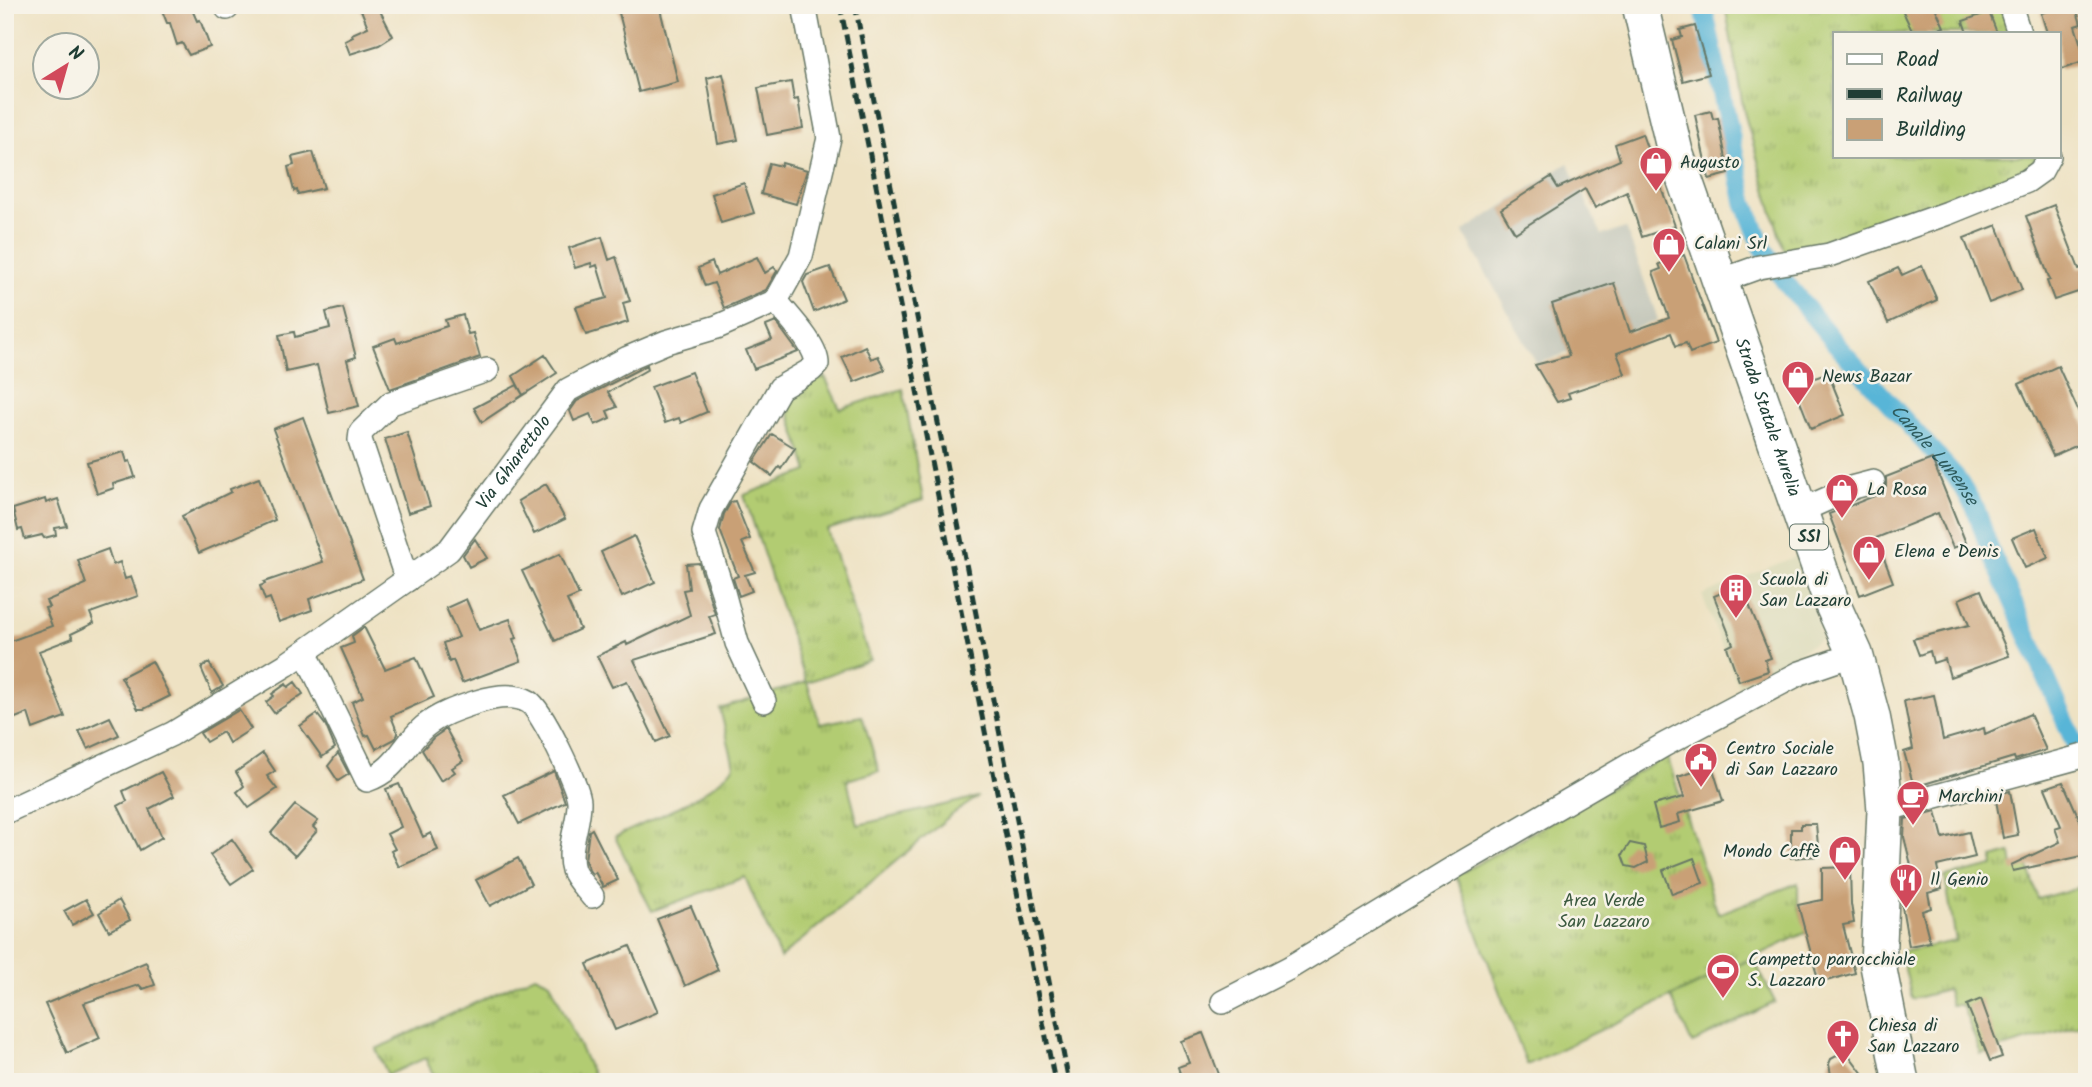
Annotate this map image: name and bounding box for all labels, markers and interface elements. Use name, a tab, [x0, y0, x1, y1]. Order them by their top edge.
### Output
north arrow	[32, 32, 102, 102]
legend	[1833, 32, 2060, 158]
text: N	[61, 38, 89, 70]
text: Road	[1896, 44, 1939, 77]
text: Railway	[1896, 80, 1962, 113]
text: Building	[1896, 114, 1966, 147]
shop icon: Augusto	[1637, 144, 1675, 193]
place label: Augusto	[1680, 149, 1740, 178]
shop icon: Calani Srl	[1650, 225, 1688, 274]
place label: Calani Srl	[1694, 230, 1768, 259]
street label: Strada Statale Aurelia	[1726, 334, 1808, 501]
shop icon: News Bazar	[1779, 358, 1817, 407]
place label: News Bazar	[1822, 363, 1913, 392]
water label: Canale Lunense	[1882, 398, 1987, 514]
street label: Via Ghiarettolo	[469, 409, 559, 516]
shop icon: La Rosa	[1823, 471, 1861, 520]
place label: La Rosa	[1867, 476, 1927, 505]
road number: SS1	[1790, 524, 1828, 550]
shop icon: Elena e Denis	[1850, 533, 1888, 582]
place label: Elena e Denis	[1894, 538, 1999, 567]
place label: Scuola di San Lazzaro	[1760, 566, 1851, 616]
building icon: Scuola di San Lazzaro	[1717, 571, 1755, 620]
place label: Centro Sociale di San Lazzaro	[1726, 735, 1838, 785]
public building icon: Centro Sociale di San Lazzaro	[1682, 740, 1720, 789]
cafe icon: Marchini	[1894, 778, 1932, 827]
place label: Marchini	[1938, 783, 2003, 812]
shop icon: Mondo Caffè	[1826, 833, 1864, 882]
place label: Mondo Caffè	[1723, 838, 1820, 867]
restaurant icon: Il Genio	[1887, 861, 1925, 910]
place label: Il Genio	[1930, 866, 1988, 895]
park label: Area Verde San Lazzaro	[1558, 887, 1650, 937]
place label: Campetto parrocchiale S. Lazzaro	[1748, 946, 1916, 996]
sports icon: Campetto parrocchiale S. Lazzaro	[1704, 951, 1742, 1000]
place label: Chiesa di San Lazzaro	[1868, 1012, 1959, 1062]
church icon: Chiesa di San Lazzaro	[1824, 1017, 1862, 1066]

